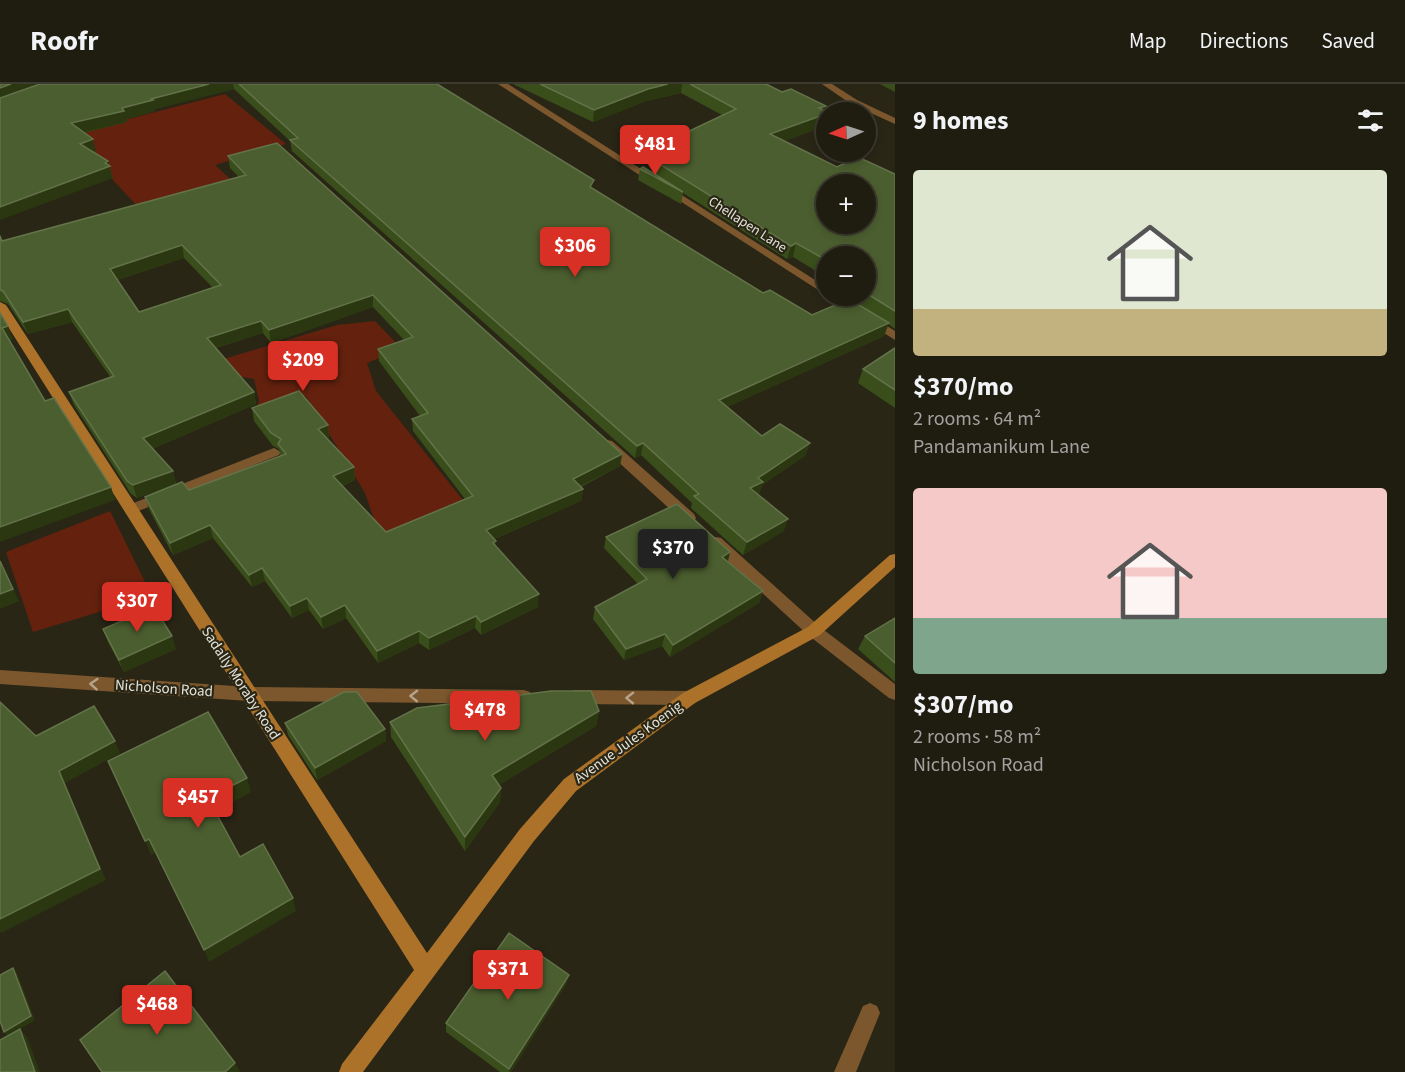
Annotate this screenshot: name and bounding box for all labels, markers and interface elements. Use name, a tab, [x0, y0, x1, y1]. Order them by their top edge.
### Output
text: Roofr	[30, 21, 99, 61]
text: Map	[1129, 26, 1167, 56]
text: Directions	[1200, 26, 1288, 56]
text: Saved	[1321, 26, 1375, 56]
north arrow	[816, 102, 876, 162]
map controls	[816, 102, 876, 306]
text: 9 homes	[913, 102, 1008, 139]
icon: filters	[1354, 104, 1387, 137]
pin: $481	[619, 125, 691, 176]
text: $481	[634, 130, 676, 158]
button: +	[816, 174, 876, 234]
street label: Chellapen Lane	[704, 192, 791, 258]
icon: home	[1096, 209, 1204, 317]
pin: $306	[539, 227, 611, 278]
text: $306	[554, 232, 596, 260]
button: −	[816, 246, 876, 306]
pin: $209	[267, 341, 339, 392]
text: $209	[282, 346, 324, 374]
text: $370/mo	[913, 368, 1013, 405]
text: 2 rooms · 64 m²	[913, 405, 1041, 433]
text: Pandamanikum Lane	[913, 433, 1090, 461]
icon: home	[1096, 527, 1204, 635]
pin: $370	[637, 529, 709, 580]
text: $370	[652, 534, 694, 562]
pin: $307	[101, 582, 173, 633]
text: $307	[116, 587, 158, 615]
street label: Sadally Moraby Road	[196, 623, 285, 744]
street label: Nicholson Road	[114, 675, 214, 702]
one-way arrow	[89, 677, 98, 690]
text: $307/mo	[913, 686, 1013, 723]
one-way arrow	[410, 690, 419, 702]
pin: $478	[449, 691, 521, 742]
one-way arrow	[626, 692, 635, 704]
text: $478	[464, 696, 506, 724]
street label: Avenue Jules Koenig	[570, 696, 687, 789]
text: 2 rooms · 58 m²	[913, 723, 1041, 751]
text: Nicholson Road	[913, 751, 1044, 779]
pin: $457	[162, 778, 234, 829]
text: $457	[177, 783, 219, 811]
pin: $371	[472, 950, 544, 1001]
text: $371	[487, 955, 529, 983]
pin: $468	[121, 985, 193, 1036]
text: $468	[136, 990, 178, 1018]

